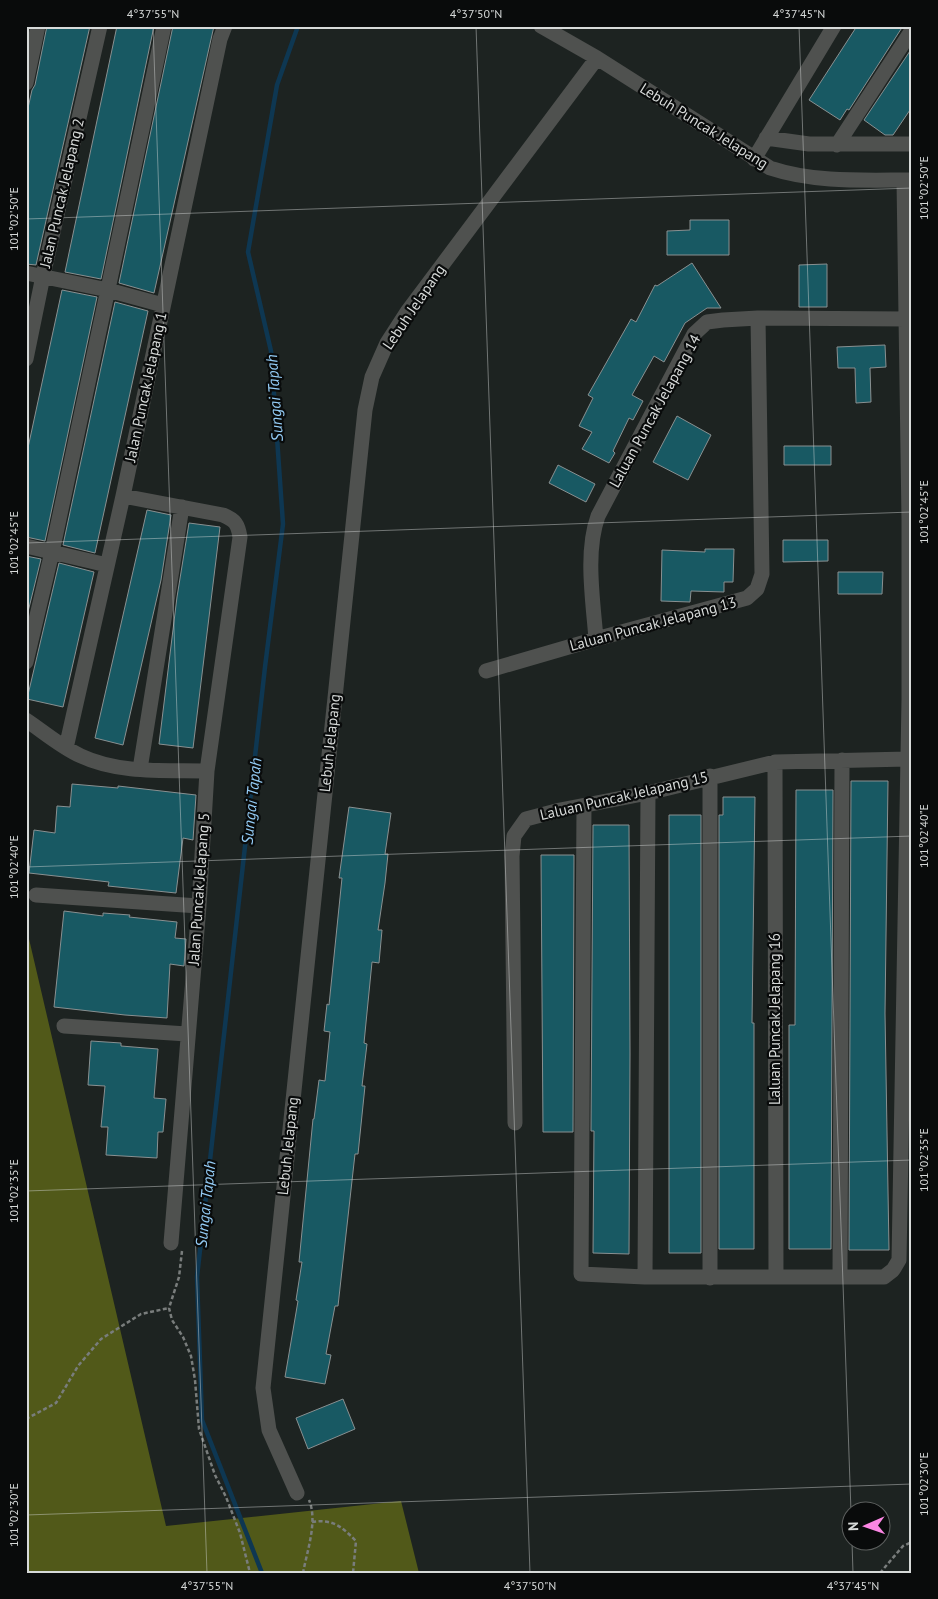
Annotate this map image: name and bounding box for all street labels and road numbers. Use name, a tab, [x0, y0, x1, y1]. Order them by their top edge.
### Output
street label: Lebuh Puncak Jelapang	[637, 78, 772, 173]
street label: Jalan Puncak Jelapang 2	[35, 116, 88, 270]
street label: Lebuh Jelapang	[378, 261, 449, 353]
street label: Jalan Puncak Jelapang 1	[120, 310, 171, 465]
street label: Laluan Puncak Jelapang 14	[605, 331, 705, 491]
street label: Laluan Puncak Jelapang 13	[567, 592, 738, 655]
street label: Lebuh Jelapang	[315, 693, 344, 793]
street label: Laluan Puncak Jelapang 15	[538, 767, 710, 824]
street label: Jalan Puncak Jelapang 5	[184, 812, 213, 967]
street label: Laluan Puncak Jelapang 16	[765, 933, 784, 1105]
street label: Lebuh Jelapang	[273, 1096, 302, 1196]

